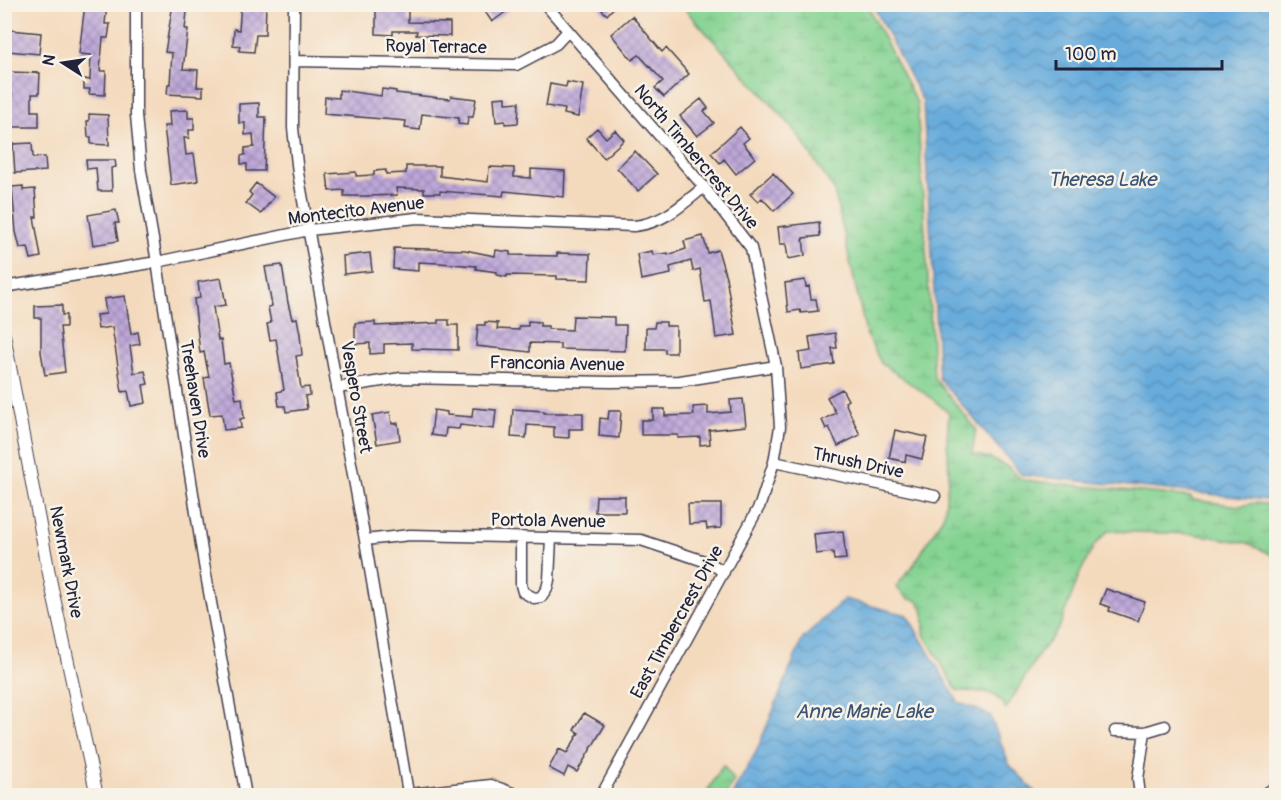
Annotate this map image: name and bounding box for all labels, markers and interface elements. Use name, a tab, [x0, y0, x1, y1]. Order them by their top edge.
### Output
north arrow	[33, 33, 93, 93]
scale bar	[1056, 33, 1222, 71]
street label: Royal Terrace	[385, 35, 487, 59]
text: 100 m	[1065, 43, 1117, 66]
text: N	[38, 53, 60, 67]
street label: North Timbercrest Drive	[629, 80, 764, 234]
water label: Theresa Lake	[1048, 167, 1158, 192]
street label: Montecito Avenue	[287, 191, 426, 231]
street label: Treehaven Drive	[174, 338, 216, 460]
street label: Vespero Street	[335, 339, 377, 456]
street label: Franconia Avenue	[489, 351, 625, 377]
street label: Thrush Drive	[810, 442, 906, 484]
street label: Newmark Drive	[44, 504, 88, 620]
street label: Portola Avenue	[490, 508, 606, 534]
street label: East Timbercrest Drive	[625, 541, 729, 703]
water label: Anne Marie Lake	[795, 699, 935, 724]

